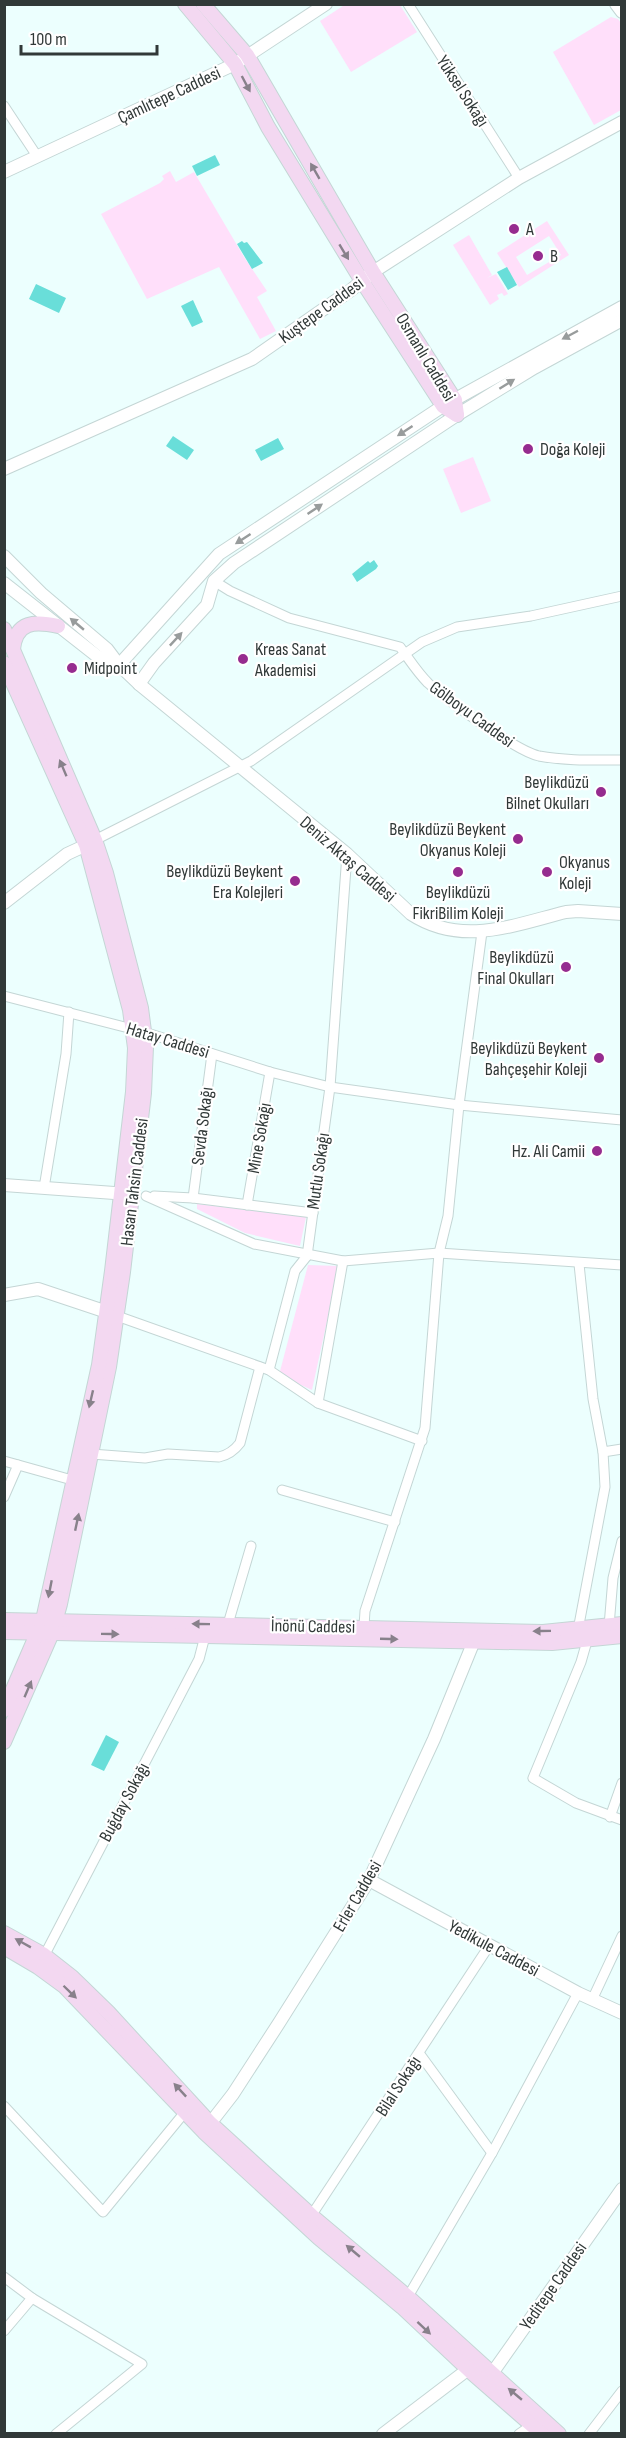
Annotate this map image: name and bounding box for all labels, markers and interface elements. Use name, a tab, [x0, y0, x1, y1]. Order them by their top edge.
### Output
scale bar	[21, 18, 158, 56]
text: 100 m	[30, 29, 67, 50]
street label: Yüksel Sokağı	[432, 52, 493, 131]
street label: Çamlıtepe Caddesi	[114, 62, 224, 128]
one-way arrow	[241, 75, 251, 92]
one-way arrow	[309, 163, 320, 179]
place label: A	[525, 219, 534, 240]
marker: A	[507, 222, 521, 236]
one-way arrow	[339, 244, 350, 260]
place label: B	[550, 246, 558, 267]
marker: B	[531, 249, 545, 263]
street label: Kuştepe Caddesi	[275, 273, 368, 348]
street label: Osmanlı Caddesi	[391, 310, 460, 405]
one-way arrow	[561, 330, 578, 340]
one-way arrow	[499, 379, 515, 390]
one-way arrow	[398, 425, 414, 437]
place label: Doğa Koleji	[540, 439, 605, 460]
marker: Doğa Koleji	[521, 442, 535, 456]
one-way arrow	[307, 504, 323, 515]
one-way arrow	[234, 533, 251, 544]
one-way arrow	[70, 619, 85, 631]
one-way arrow	[168, 632, 182, 646]
place label: Kreas Sanat Akademisi	[254, 639, 327, 681]
marker: Kreas Sanat Akademisi	[236, 652, 250, 666]
place label: Midpoint	[84, 658, 138, 679]
marker: Midpoint	[65, 661, 79, 675]
street label: Gölboyu Caddesi	[425, 677, 518, 752]
one-way arrow	[58, 759, 67, 777]
place label: Beylikdüzü Bilnet Okulları	[506, 772, 589, 814]
marker: Beylikdüzü Bilnet Okulları	[594, 785, 608, 799]
street label: Deniz Aktaş Caddesi	[295, 812, 400, 907]
place label: Beylikdüzü Beykent Okyanus Koleji	[389, 819, 507, 861]
marker: Beylikdüzü Beykent Okyanus Koleji	[511, 832, 525, 846]
place label: Okyanus Koleji	[559, 852, 610, 894]
place label: Beylikdüzü Beykent Era Kolejleri	[166, 861, 284, 903]
marker: Beylikdüzü FikriBilim Koleji	[451, 865, 465, 879]
marker: Okyanus Koleji	[540, 865, 554, 879]
marker: Beylikdüzü Beykent Era Kolejleri	[288, 874, 302, 888]
place label: Beylikdüzü FikriBilim Koleji	[412, 882, 504, 924]
place label: Beylikdüzü Final Okulları	[477, 947, 554, 989]
marker: Beylikdüzü Final Okulları	[559, 960, 573, 974]
street label: Hatay Caddesi	[124, 1018, 212, 1063]
place label: Beylikdüzü Beykent Bahçeşehir Koleji	[470, 1038, 588, 1080]
marker: Beylikdüzü Beykent Bahçeşehir Koleji	[592, 1051, 606, 1065]
street label: Sevda Sokağı	[187, 1086, 218, 1166]
street label: Mine Sokağı	[243, 1101, 276, 1175]
street label: Hasan Tahsin Caddesi	[116, 1117, 153, 1247]
street label: Mutlu Sokağı	[303, 1132, 334, 1211]
place label: Hz. Ali Camii	[512, 1141, 585, 1162]
marker: Hz. Ali Camii	[590, 1144, 604, 1158]
one-way arrow	[86, 1389, 95, 1408]
one-way arrow	[73, 1512, 82, 1531]
one-way arrow	[45, 1580, 54, 1599]
street label: İnönü Caddesi	[271, 1615, 355, 1638]
one-way arrow	[191, 1619, 210, 1628]
one-way arrow	[533, 1626, 552, 1636]
one-way arrow	[101, 1629, 120, 1639]
one-way arrow	[380, 1635, 399, 1644]
one-way arrow	[23, 1680, 32, 1697]
street label: Buğday Sokağı	[95, 1759, 154, 1845]
street label: Erler Caddesi	[329, 1857, 386, 1936]
street label: Yedikule Caddesi	[445, 1916, 543, 1981]
one-way arrow	[14, 1938, 31, 1948]
one-way arrow	[62, 1985, 76, 1999]
street label: Bilal Sokağı	[371, 2052, 426, 2120]
one-way arrow	[174, 2083, 187, 2098]
street label: Yeditepe Caddesi	[515, 2238, 591, 2334]
one-way arrow	[345, 2245, 361, 2258]
one-way arrow	[417, 2321, 432, 2335]
one-way arrow	[507, 2388, 523, 2401]

